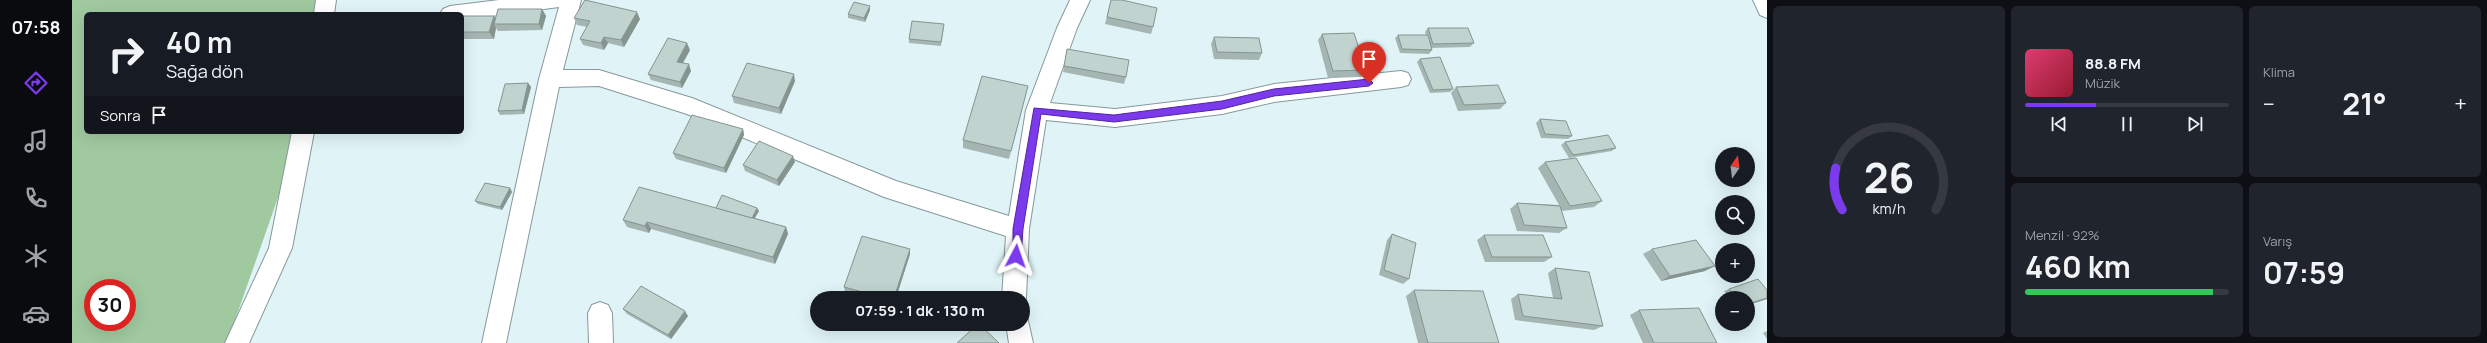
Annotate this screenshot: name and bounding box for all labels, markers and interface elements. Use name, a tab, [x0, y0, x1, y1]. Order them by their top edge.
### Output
text: 07:58	[11, 15, 61, 39]
text: 40 m	[166, 23, 232, 61]
icon: right	[100, 28, 152, 80]
pin	[1352, 42, 1386, 83]
icon: arrive	[1358, 48, 1380, 70]
text: 88.8 FM	[2085, 53, 2141, 74]
text: Sağa dön	[166, 59, 243, 83]
text: Klima	[2263, 63, 2295, 81]
icon: directions	[22, 69, 50, 97]
text: Müzik	[2085, 74, 2120, 92]
text: 21°	[2342, 83, 2387, 124]
text: −	[2263, 89, 2275, 119]
text: +	[2454, 89, 2467, 119]
icon: arrive	[148, 104, 170, 126]
text: Sonra	[100, 105, 140, 126]
icon: previous	[2048, 113, 2070, 135]
icon: pause	[2116, 113, 2138, 135]
icon: next	[2184, 113, 2206, 135]
icon: music	[22, 127, 50, 155]
north arrow	[1715, 147, 1755, 187]
map controls	[1715, 147, 1755, 331]
text: 26	[1864, 148, 1914, 204]
icon: phone	[22, 184, 50, 212]
button: search	[1715, 195, 1755, 235]
text: km/h	[1872, 198, 1906, 217]
text: Menzil · 92%	[2025, 226, 2099, 244]
text: Varış	[2263, 232, 2292, 250]
position arrow	[995, 235, 1037, 277]
icon: climate	[22, 242, 50, 270]
button: +	[1715, 243, 1755, 283]
text: 460 km	[2025, 246, 2131, 287]
text: 07:59	[2263, 252, 2345, 293]
speed limit sign: 30	[84, 279, 136, 331]
button: −	[1715, 291, 1755, 331]
icon: car	[22, 300, 50, 328]
text: 07:59 · 1 dk · 130 m	[855, 300, 985, 321]

